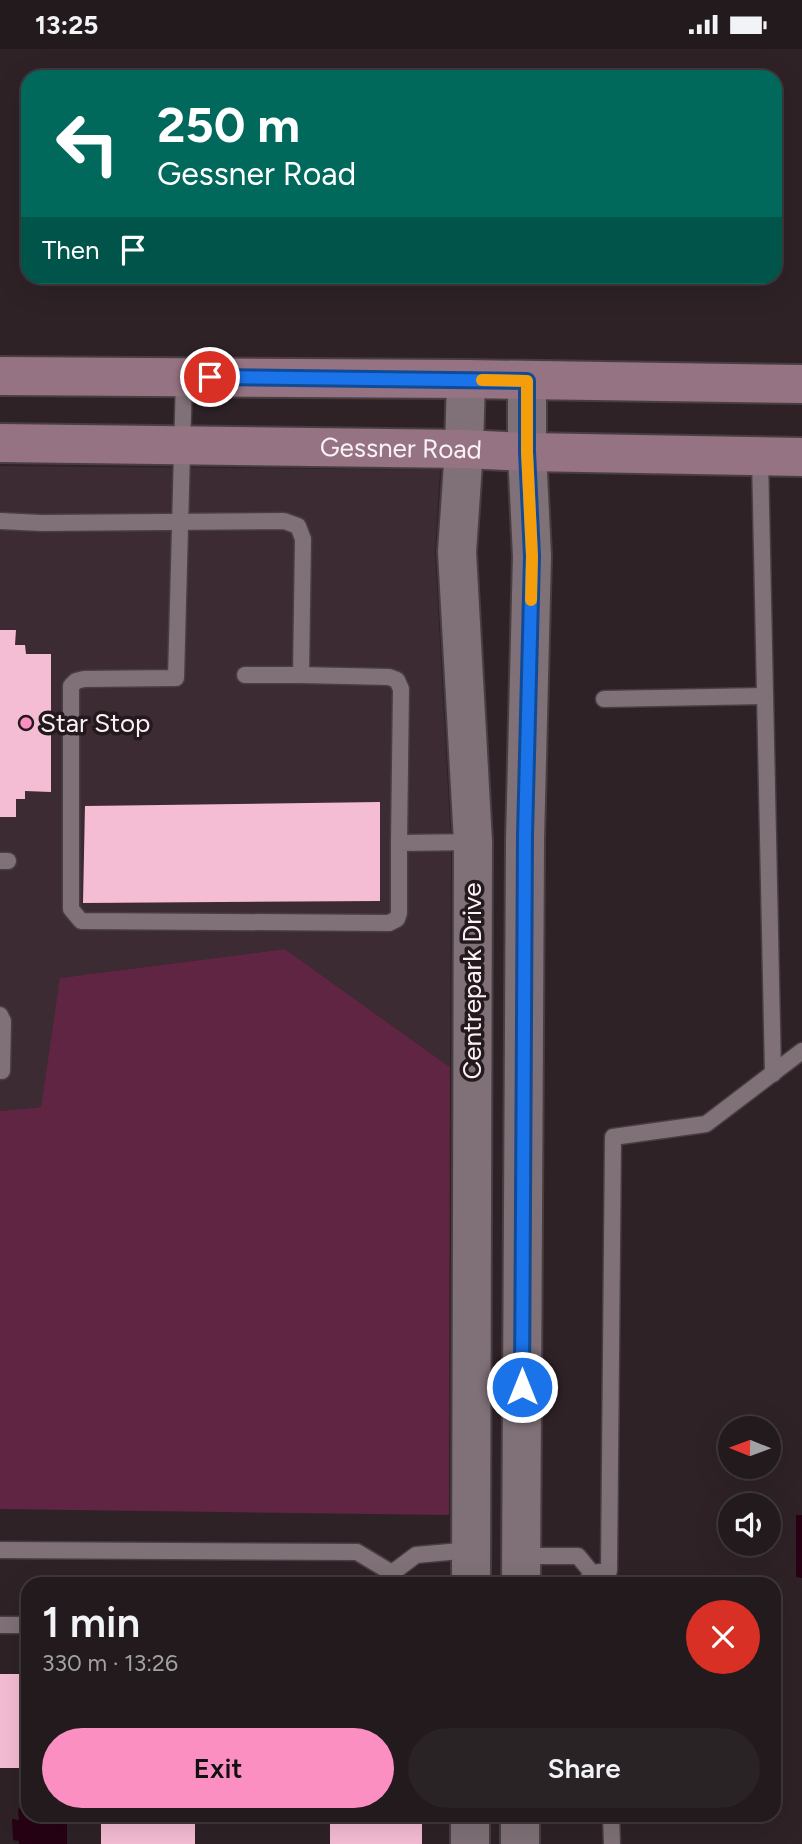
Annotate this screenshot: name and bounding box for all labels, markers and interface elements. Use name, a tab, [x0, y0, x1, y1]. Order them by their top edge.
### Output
text: 13:25	[35, 9, 98, 41]
text: 250 m	[157, 95, 300, 154]
icon: left	[42, 98, 133, 189]
text: Gessner Road	[157, 155, 356, 193]
icon: arrive	[114, 231, 152, 269]
text: Then	[42, 234, 100, 266]
pin	[180, 347, 240, 407]
icon: arrive	[191, 358, 229, 396]
street label: Gessner Road	[320, 431, 483, 466]
place label: Star Stop	[40, 707, 150, 739]
marker: Star Stop	[18, 715, 34, 731]
street label: Centrepark Drive	[456, 883, 488, 1079]
position arrow	[485, 1350, 559, 1424]
north arrow	[718, 1416, 780, 1479]
map controls	[718, 1416, 781, 1556]
button: sound	[718, 1493, 781, 1556]
text: 1 min	[42, 1597, 140, 1648]
button: close	[686, 1600, 760, 1674]
text: 330 m · 13:26	[42, 1649, 178, 1677]
button: Exit	[42, 1728, 394, 1808]
button: Share	[408, 1728, 760, 1808]

